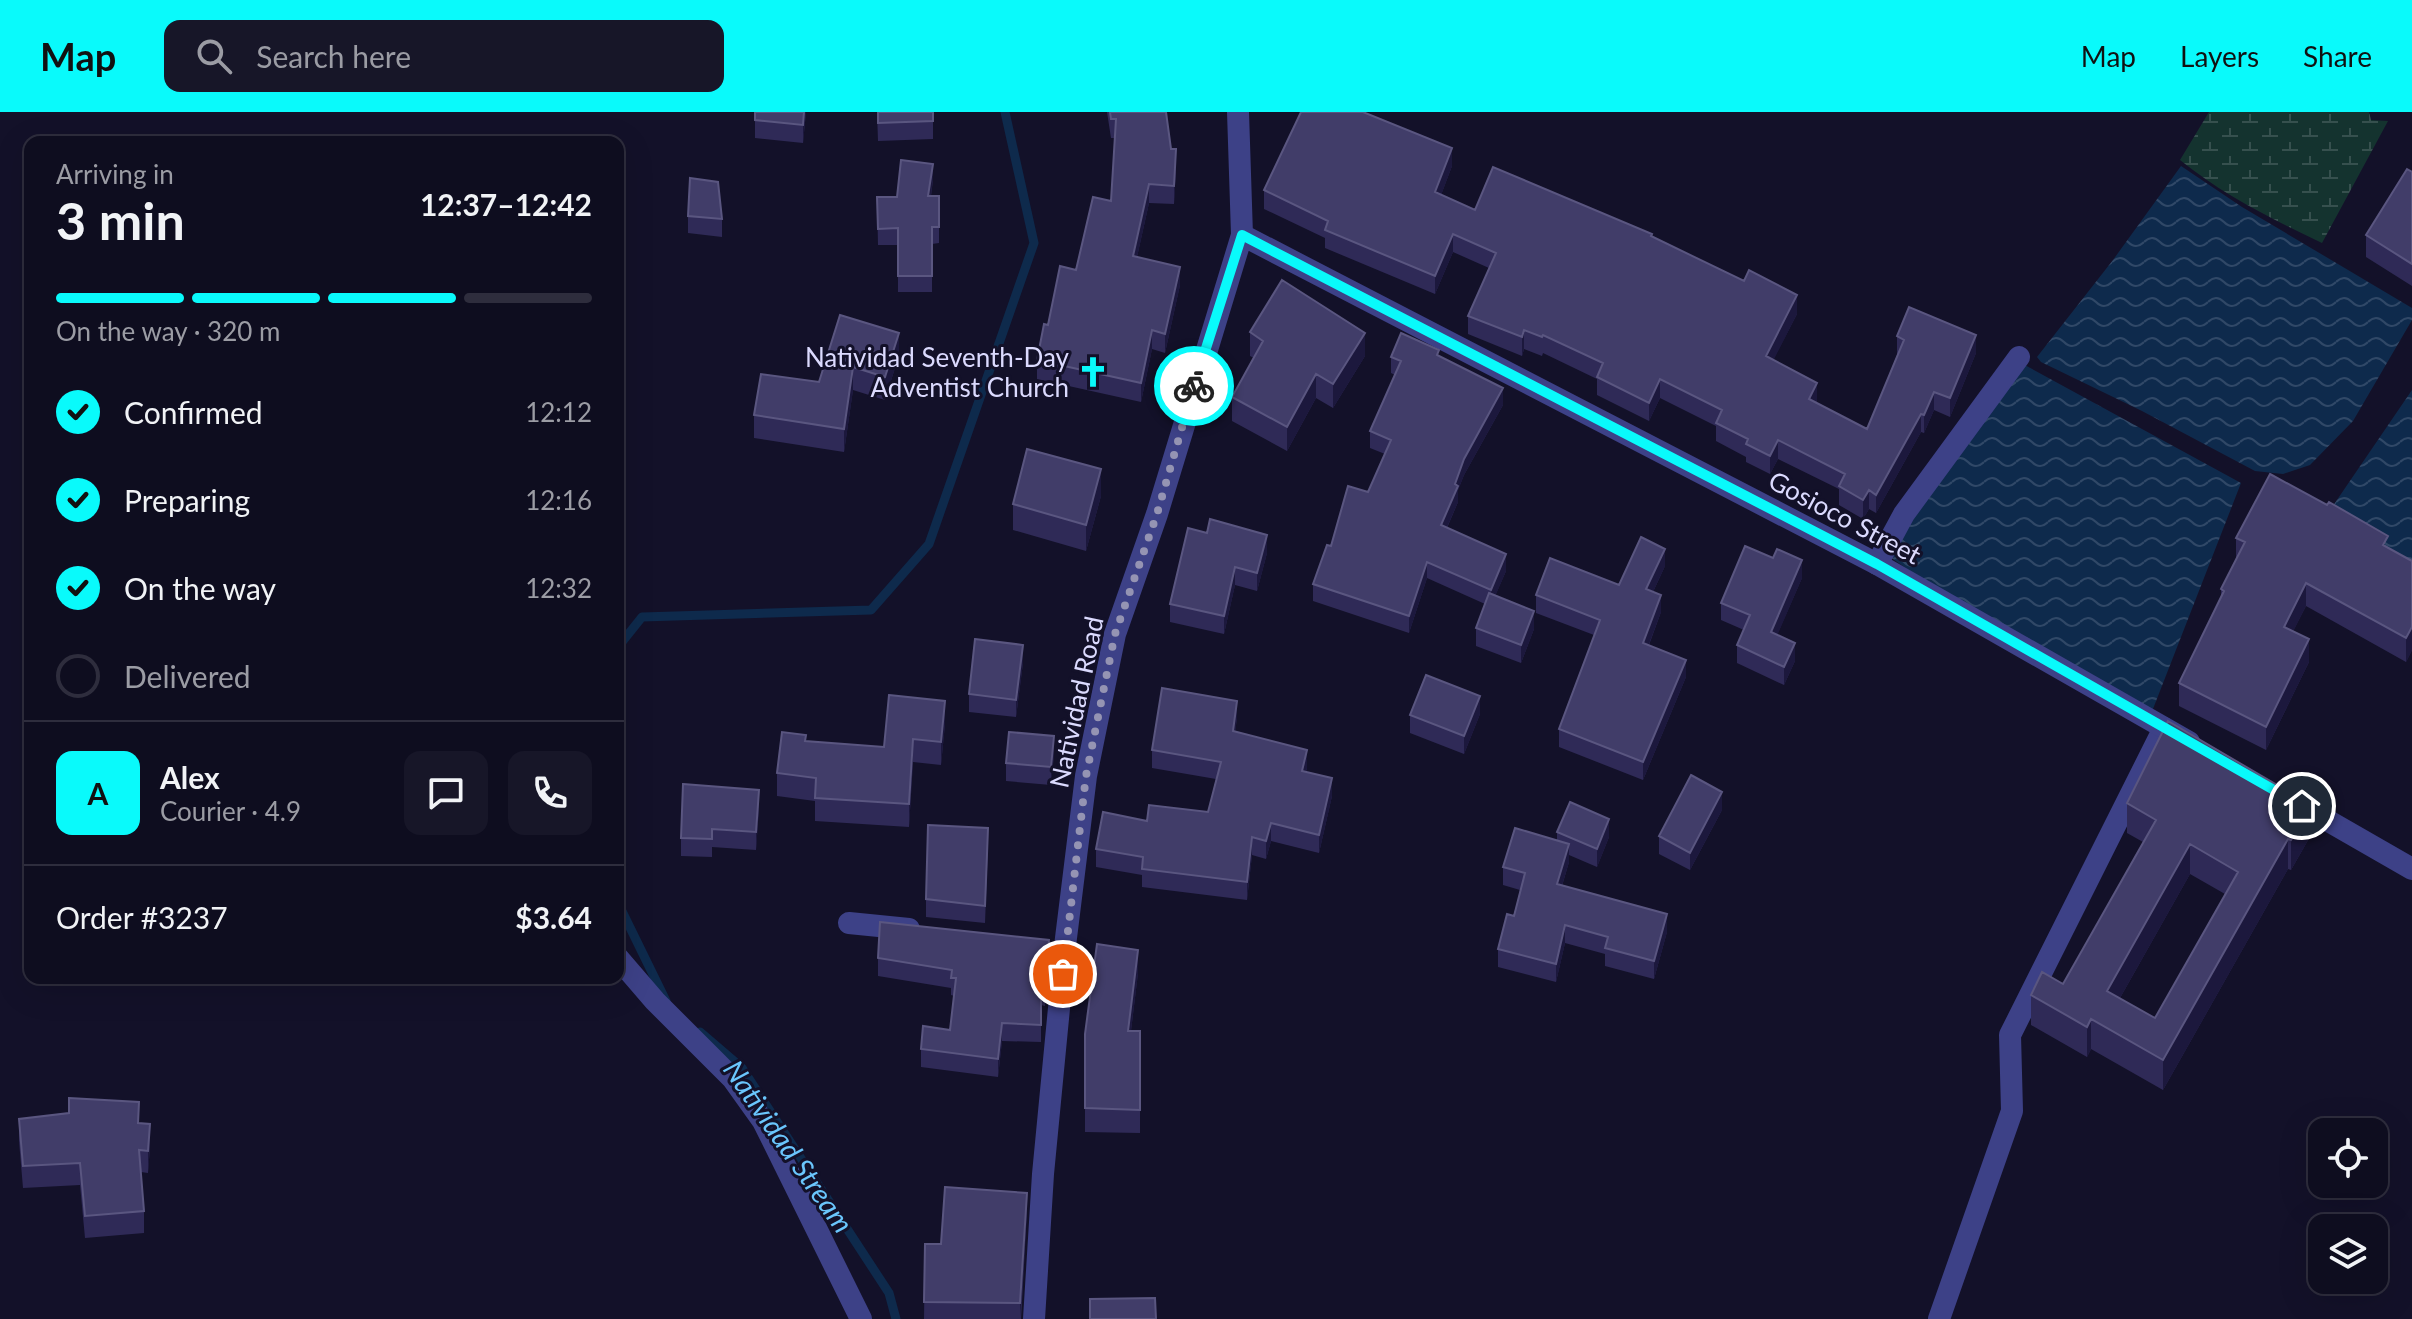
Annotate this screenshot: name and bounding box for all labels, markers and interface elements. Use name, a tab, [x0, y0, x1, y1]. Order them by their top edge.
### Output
search box	[164, 20, 724, 92]
text: Map	[40, 33, 116, 79]
icon: search	[192, 34, 236, 78]
text: Search here	[256, 38, 411, 74]
text: Map	[2081, 39, 2136, 73]
text: Layers	[2180, 39, 2259, 73]
text: Share	[2303, 39, 2372, 73]
text: Arriving in	[56, 158, 174, 190]
text: 12:37–12:42	[420, 186, 592, 222]
text: 3 min	[56, 189, 185, 251]
text: On the way · 320 m	[56, 315, 280, 347]
place label: Natividad Seventh-Day Adventist Church	[805, 341, 1070, 403]
courier	[1154, 346, 1234, 426]
church icon: Natividad Seventh-Day Adventist Church	[1076, 355, 1110, 389]
icon: bike	[1172, 364, 1216, 408]
icon: check	[56, 390, 100, 434]
text: Confirmed	[124, 394, 263, 430]
text: 12:12	[525, 396, 592, 428]
street label: Gosioco Street	[1763, 463, 1927, 571]
icon: check	[56, 478, 100, 522]
text: Preparing	[124, 482, 250, 518]
text: 12:16	[525, 484, 592, 516]
icon: check	[56, 566, 100, 610]
text: On the way	[124, 570, 276, 606]
text: 12:32	[525, 572, 592, 604]
street label: Natividad Road	[1042, 613, 1110, 791]
text: Delivered	[124, 658, 251, 694]
button: chat	[404, 751, 488, 835]
button: phone	[508, 751, 592, 835]
text: Alex	[160, 759, 220, 795]
pin	[2268, 772, 2336, 840]
text: A	[88, 775, 108, 811]
icon: home	[2280, 784, 2324, 828]
text: Courier · 4.9	[160, 795, 301, 827]
text: Order #3237	[56, 899, 228, 935]
text: $3.64	[515, 899, 592, 935]
pin	[1029, 940, 1097, 1008]
icon: bag	[1041, 952, 1085, 996]
water label: Natividad Stream	[717, 1053, 861, 1239]
map controls	[2308, 1118, 2388, 1294]
button: locate	[2308, 1118, 2388, 1198]
button: layers	[2308, 1214, 2388, 1294]

